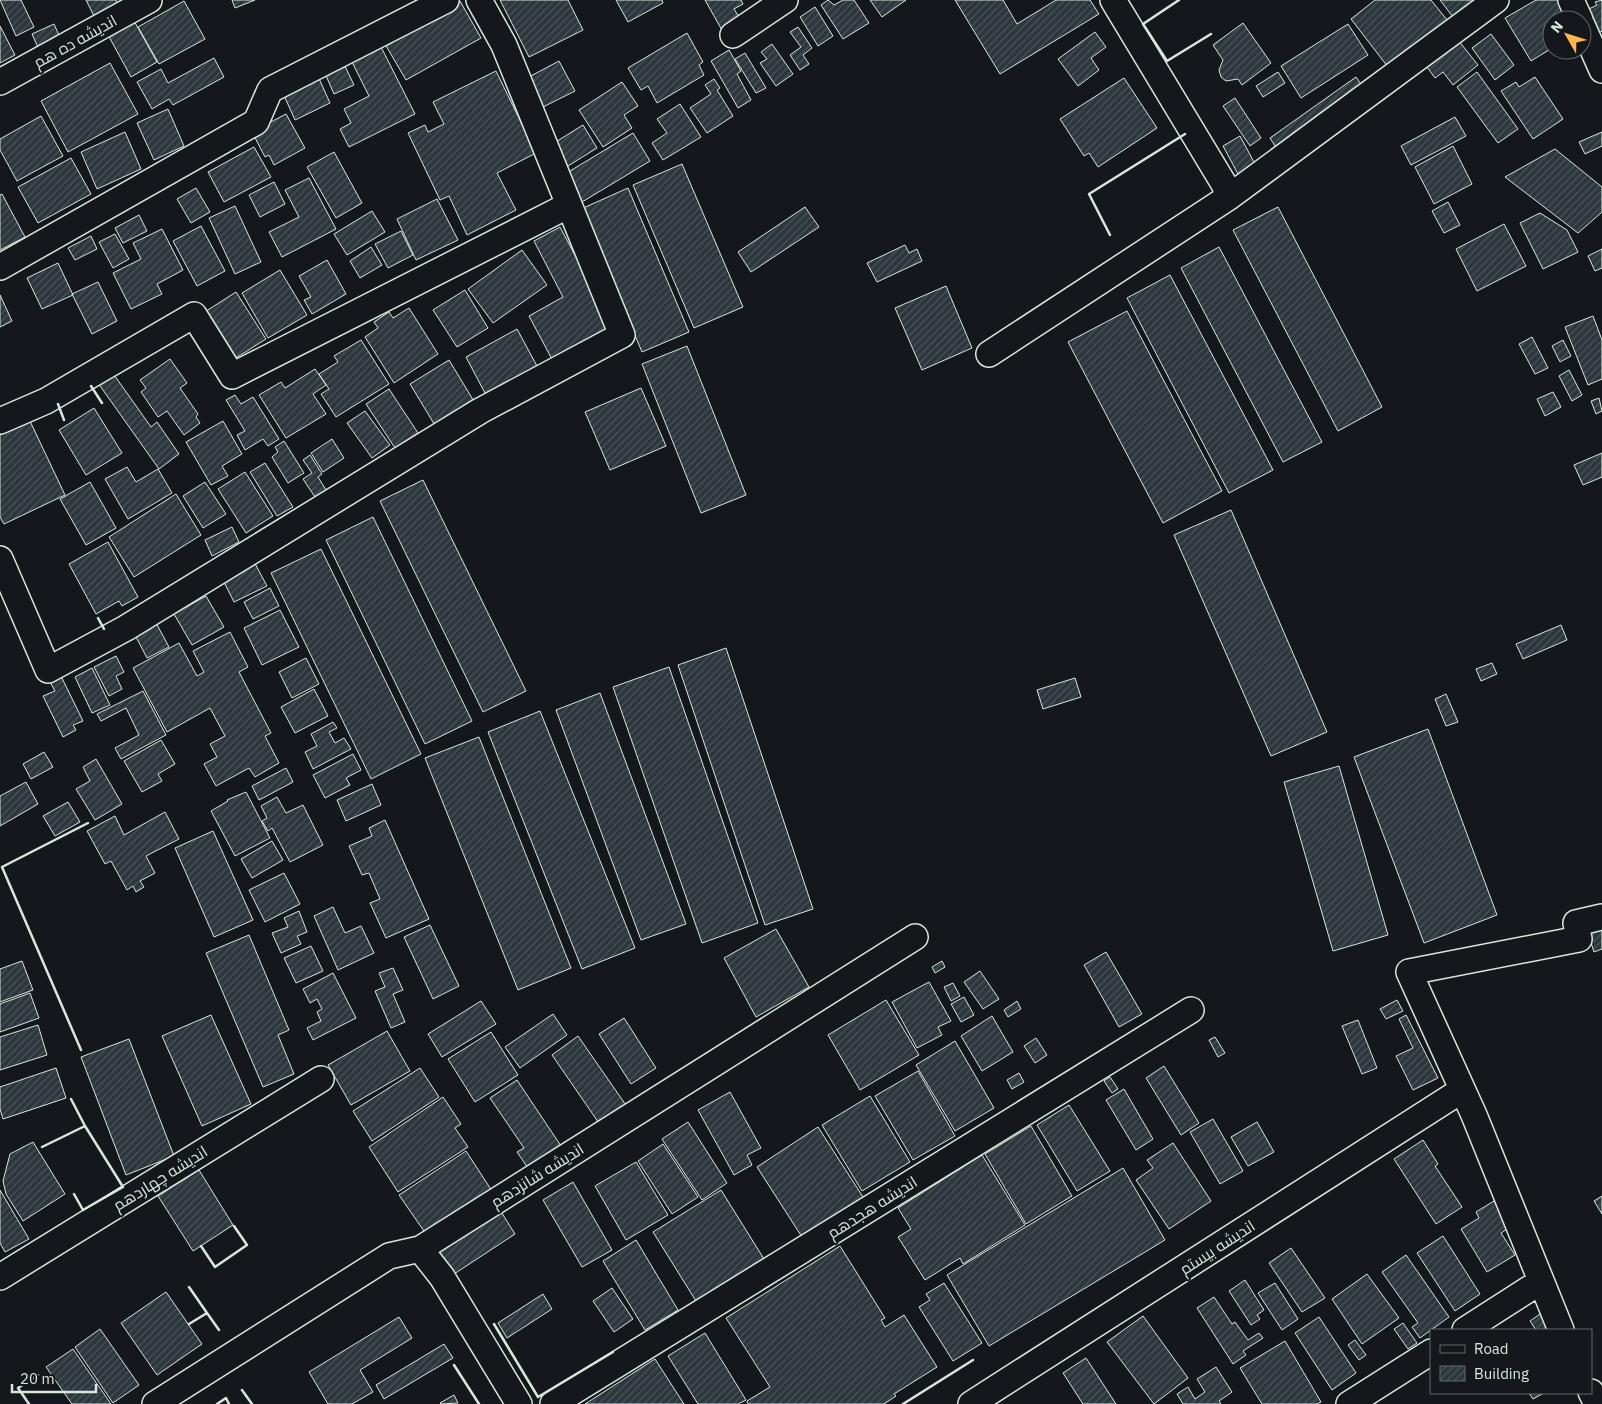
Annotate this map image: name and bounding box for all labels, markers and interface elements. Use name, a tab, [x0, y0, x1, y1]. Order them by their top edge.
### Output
street label: اندیشه ده هم	[30, 10, 121, 74]
north arrow	[1542, 10, 1592, 60]
text: N	[1547, 17, 1567, 36]
street label: اندیشه شانزدهم	[487, 1138, 588, 1213]
street label: اندیشه چهاردهم	[109, 1141, 212, 1217]
street label: اندیشه هجدهم	[823, 1171, 922, 1244]
street label: اندیشه بیستم	[1175, 1215, 1260, 1281]
legend	[1430, 1329, 1592, 1394]
text: Road	[1474, 1339, 1509, 1358]
scale bar	[12, 1362, 96, 1394]
text: Building	[1474, 1364, 1529, 1383]
text: 20 m	[20, 1369, 55, 1388]

